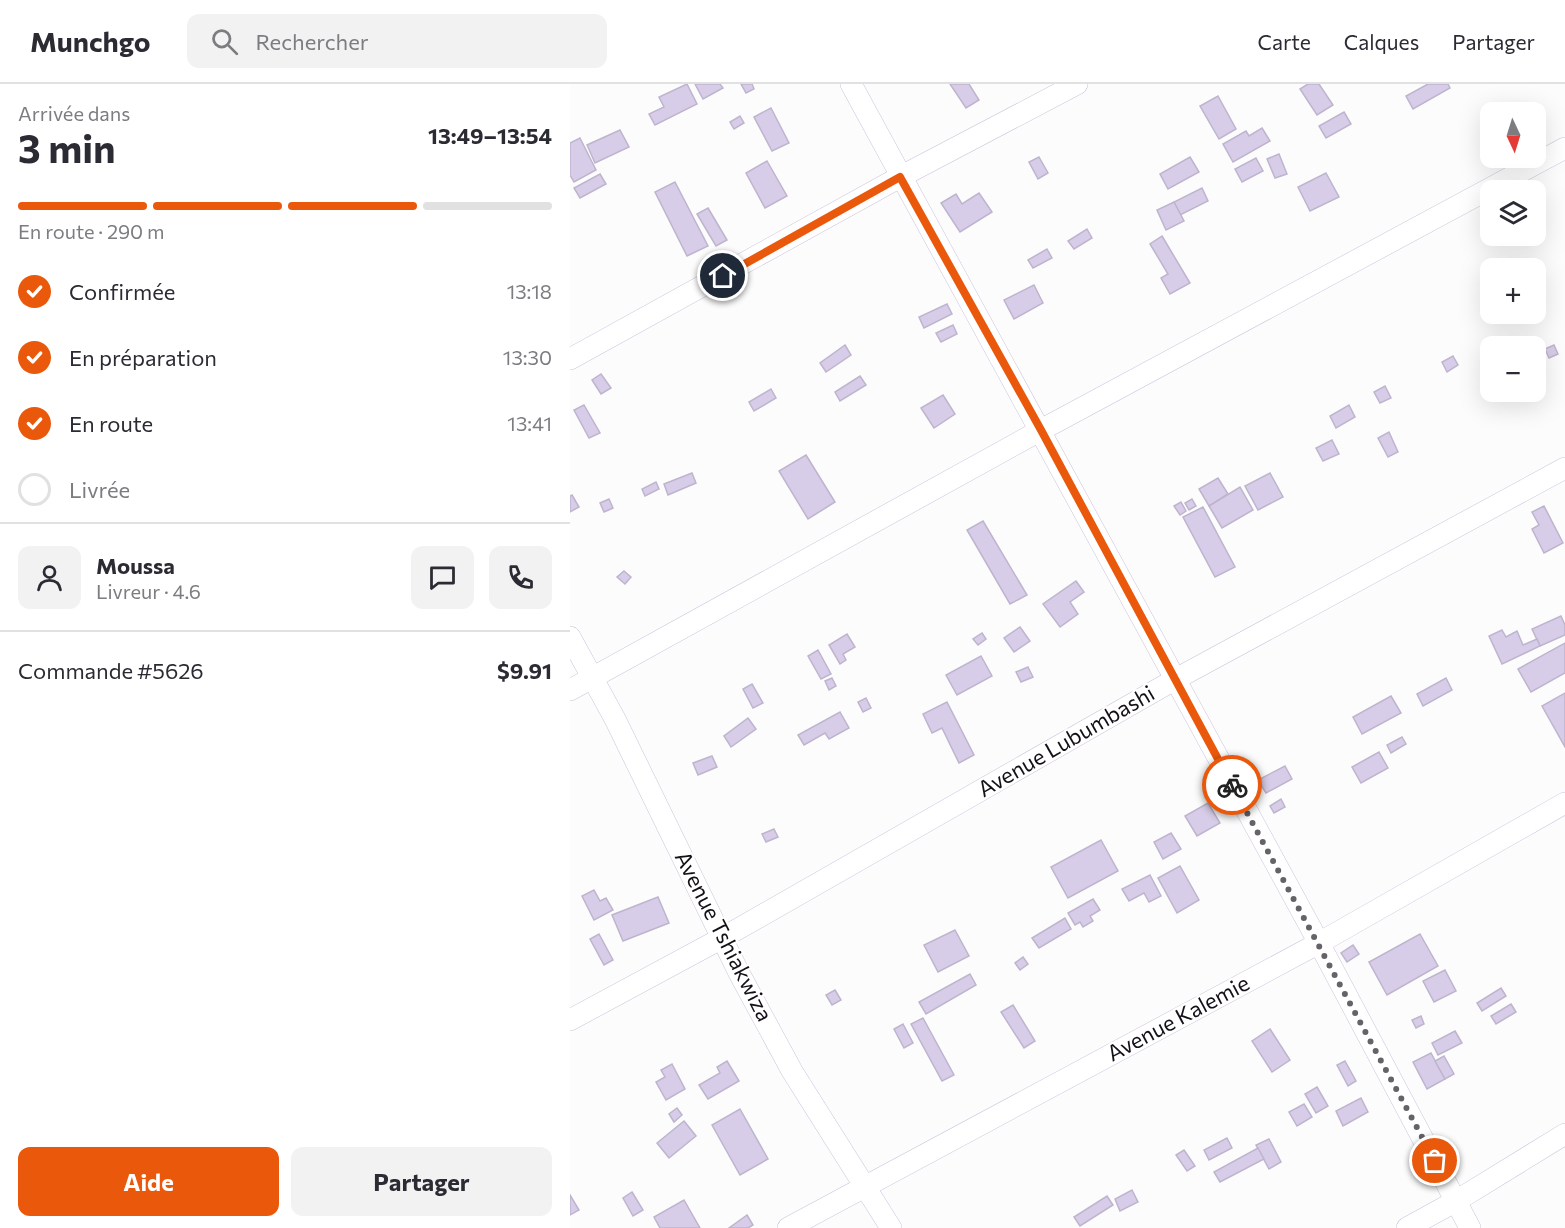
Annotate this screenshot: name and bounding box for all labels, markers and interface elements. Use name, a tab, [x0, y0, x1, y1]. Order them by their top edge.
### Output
search box	[187, 14, 607, 68]
text: Munchgo	[30, 24, 151, 58]
icon: search	[208, 25, 241, 58]
text: Rechercher	[256, 28, 369, 55]
text: Carte	[1258, 29, 1311, 54]
text: Calques	[1344, 29, 1419, 54]
text: Partager	[1452, 29, 1535, 54]
text: Arrivée dans	[18, 101, 130, 125]
north arrow	[1480, 102, 1546, 168]
map controls	[1480, 102, 1546, 402]
text: 13:49–13:54	[428, 122, 552, 149]
text: 3 min	[18, 123, 116, 171]
button: layers	[1480, 180, 1546, 246]
text: En route · 290 m	[18, 219, 164, 243]
pin	[697, 250, 748, 301]
button: +	[1480, 258, 1546, 324]
icon: home	[706, 259, 739, 292]
icon: check	[18, 275, 51, 308]
text: Confirmée	[69, 278, 175, 305]
text: 13:18	[507, 279, 552, 303]
button: −	[1480, 336, 1546, 402]
icon: check	[18, 341, 51, 374]
text: En préparation	[69, 344, 217, 371]
text: 13:30	[503, 345, 552, 369]
icon: check	[18, 407, 51, 440]
text: En route	[69, 410, 153, 437]
text: 13:41	[507, 411, 552, 435]
text: Livrée	[69, 476, 130, 503]
button: person	[18, 546, 81, 609]
button: chat	[411, 546, 474, 609]
button: phone	[489, 546, 552, 609]
text: Moussa	[96, 552, 175, 579]
text: Livreur · 4.6	[96, 579, 201, 603]
text: Commande #5626	[18, 657, 204, 684]
text: $9.91	[497, 657, 552, 684]
street label: Avenue Lubumbashi	[973, 679, 1159, 802]
courier	[1202, 755, 1262, 815]
icon: bike	[1216, 769, 1249, 802]
street label: Avenue Tshiakwiza	[670, 846, 779, 1025]
street label: Avenue Kalemie	[1102, 969, 1254, 1066]
pin	[1409, 1135, 1460, 1186]
icon: bag	[1418, 1144, 1451, 1177]
button: Aide	[18, 1147, 279, 1216]
button: Partager	[291, 1147, 552, 1216]

